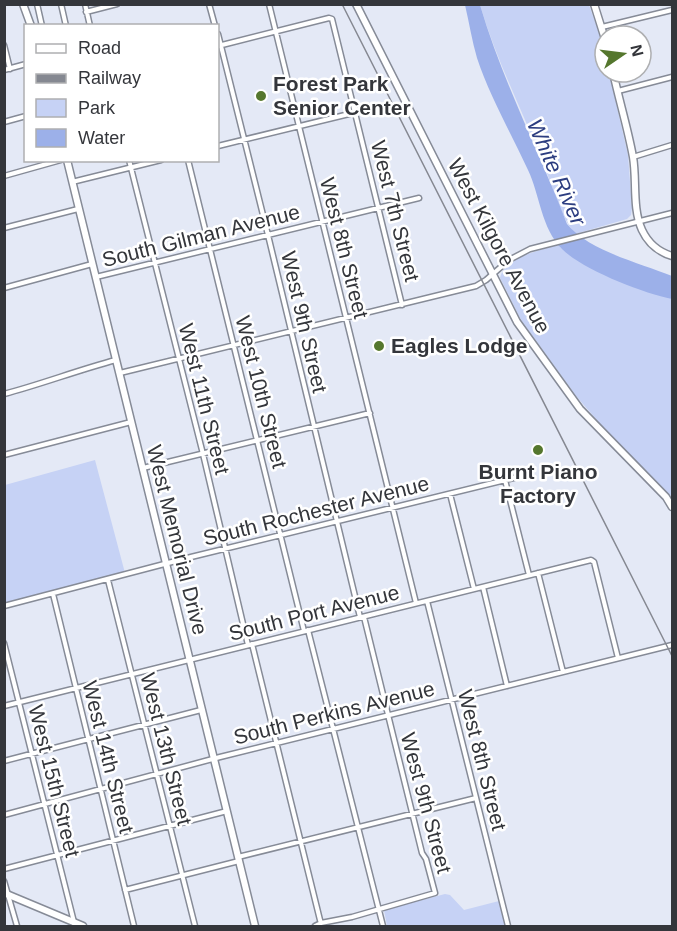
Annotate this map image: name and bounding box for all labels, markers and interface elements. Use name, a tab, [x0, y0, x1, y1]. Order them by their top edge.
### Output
legend	[24, 24, 219, 162]
north arrow	[593, 24, 653, 84]
text: Road	[78, 38, 121, 58]
text: N	[627, 43, 647, 58]
text: Railway	[78, 68, 141, 88]
place label: Forest Park Senior Center	[273, 72, 411, 119]
marker: Forest Park Senior Center	[254, 89, 268, 103]
text: Park	[78, 98, 116, 118]
water label: White River	[522, 115, 592, 231]
text: Water	[78, 128, 125, 148]
street label: West 7th Street	[367, 138, 424, 284]
street label: West Kilgore Avenue	[444, 155, 555, 337]
street label: West 8th Street	[316, 175, 373, 321]
street label: South Gilman Avenue	[100, 200, 302, 271]
street label: West 9th Street	[277, 249, 332, 395]
street label: West 10th Street	[231, 313, 292, 471]
street label: West 11th Street	[175, 321, 234, 477]
place label: Eagles Lodge	[391, 334, 528, 357]
marker: Eagles Lodge	[372, 339, 386, 353]
street label: West Memorial Drive	[143, 443, 212, 637]
marker: Burnt Piano Factory	[531, 443, 545, 457]
place label: Burnt Piano Factory	[479, 460, 598, 507]
street label: South Rochester Avenue	[201, 471, 431, 550]
street label: South Port Avenue	[226, 580, 401, 645]
street label: West 13th Street	[136, 670, 197, 828]
street label: South Perkins Avenue	[231, 676, 437, 749]
street label: West 14th Street	[78, 678, 139, 836]
street label: West 8th Street	[454, 687, 511, 833]
street label: West 15th Street	[24, 702, 85, 860]
street label: West 9th Street	[397, 730, 456, 876]

